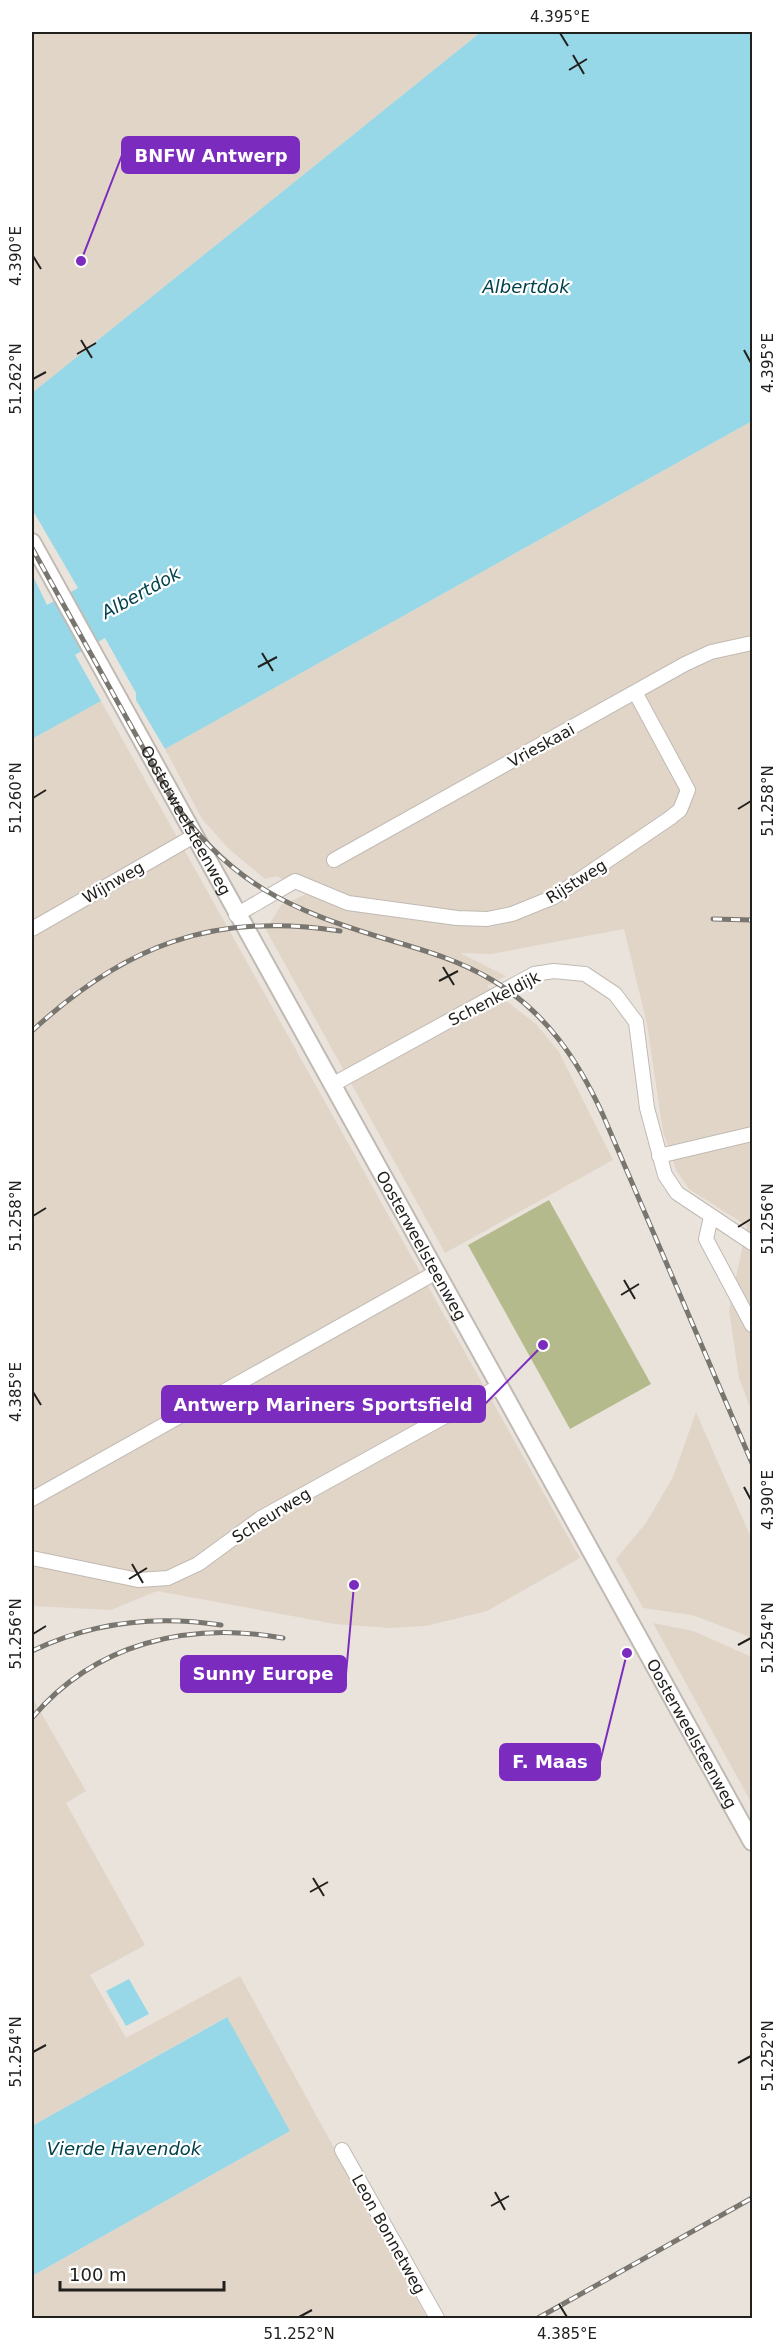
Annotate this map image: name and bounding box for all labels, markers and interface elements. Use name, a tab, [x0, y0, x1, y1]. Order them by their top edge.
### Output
text: 4.395°E	[530, 8, 590, 26]
callout: BNFW Antwerp	[122, 137, 299, 173]
text: BNFW Antwerp	[134, 145, 288, 166]
text: 4.390°E	[7, 226, 25, 286]
water label: Albertdok	[481, 276, 571, 297]
text: 4.395°E	[759, 333, 777, 393]
text: 51.262°N	[7, 343, 25, 415]
water label: Albertdok	[97, 561, 185, 623]
street label: Vrieskaai	[505, 719, 578, 771]
street label: Oosterweelsteenweg	[137, 742, 235, 899]
text: 51.260°N	[7, 762, 25, 834]
text: 51.258°N	[759, 765, 777, 837]
street label: Rijstweg	[543, 855, 610, 907]
street label: Wijnweg	[79, 857, 147, 908]
street label: Schenkeldijk	[445, 967, 544, 1030]
street label: Oosterweelsteenweg	[372, 1167, 470, 1324]
text: 51.258°N	[7, 1180, 25, 1252]
text: 51.256°N	[759, 1183, 777, 1255]
text: 4.385°E	[7, 1362, 25, 1422]
callout: Antwerp Mariners Sportsfield	[162, 1386, 485, 1422]
text: Antwerp Mariners Sportsfield	[173, 1394, 473, 1415]
text: 4.390°E	[759, 1470, 777, 1530]
street label: Scheurweg	[229, 1484, 314, 1547]
text: 51.256°N	[7, 1598, 25, 1670]
text: 51.254°N	[759, 1602, 777, 1674]
callout: Sunny Europe	[181, 1656, 346, 1692]
street label: Oosterweelsteenweg	[642, 1656, 741, 1812]
text: Sunny Europe	[193, 1663, 333, 1684]
callout: F. Maas	[500, 1744, 600, 1780]
text: F. Maas	[512, 1751, 588, 1772]
text: 51.254°N	[7, 2016, 25, 2088]
text: 51.252°N	[759, 2020, 777, 2092]
water label: Vierde Havendok	[47, 2138, 203, 2159]
street label: Leon Bonnetweg	[348, 2171, 429, 2297]
scale bar	[60, 2254, 224, 2292]
text: 100 m	[69, 2264, 127, 2285]
text: 51.252°N	[263, 2325, 335, 2343]
text: 4.385°E	[537, 2325, 597, 2343]

